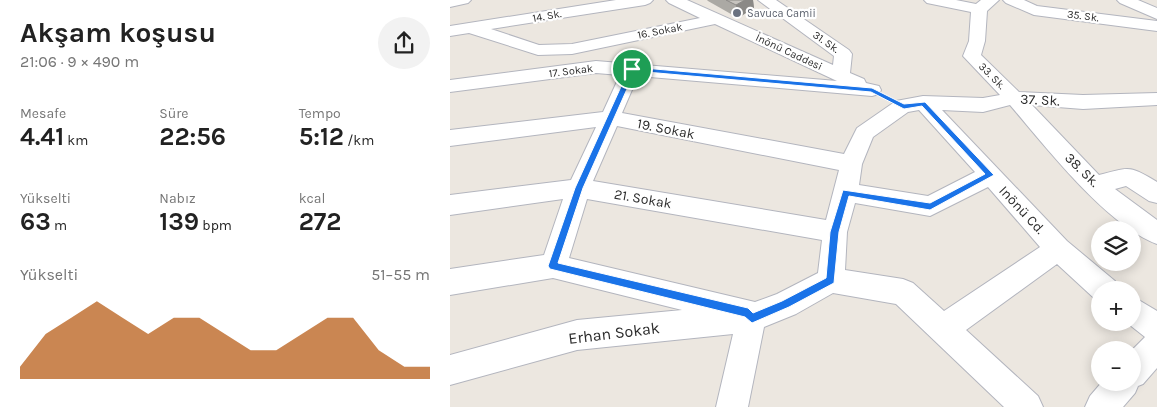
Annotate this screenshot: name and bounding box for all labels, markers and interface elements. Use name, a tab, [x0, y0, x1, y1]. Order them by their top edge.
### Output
street label: 14. Sk.	[532, 7, 563, 25]
marker: Savuca Camii	[731, 7, 743, 19]
place label: Savuca Camii	[747, 7, 816, 20]
street label: 35. Sk.	[1066, 8, 1100, 24]
text: Akşam koşusu	[20, 16, 216, 49]
button: share	[378, 17, 430, 69]
street label: 16. Sokak	[636, 20, 684, 42]
street label: 31. Sk.	[810, 28, 842, 56]
street label: İnönü Caddesi	[754, 30, 825, 73]
pin	[611, 48, 653, 90]
text: 21:06 · 9 × 490 m	[20, 52, 139, 71]
icon: arrive	[618, 55, 646, 83]
street label: 33. Sk.	[976, 60, 1008, 92]
street label: 17. Sokak	[548, 62, 594, 80]
street label: 37. Sk.	[1020, 90, 1061, 110]
text: Mesafe	[20, 105, 66, 122]
text: Süre	[159, 105, 189, 122]
text: Tempo	[299, 105, 341, 122]
street label: 19. Sokak	[636, 115, 696, 143]
text: 4.41	[20, 122, 64, 151]
text: 22:56	[159, 122, 226, 151]
text: 5:12	[299, 122, 344, 151]
text: km	[64, 132, 88, 149]
text: /km	[344, 132, 374, 149]
street label: 38. Sk.	[1061, 149, 1103, 191]
street label: Inönü Cd.	[995, 182, 1049, 238]
street label: 21. Sokak	[613, 186, 673, 212]
text: Yükselti	[20, 190, 71, 207]
text: Nabız	[159, 190, 196, 207]
text: kcal	[299, 190, 325, 207]
text: 63	[20, 207, 51, 236]
text: 139	[159, 207, 199, 236]
text: 272	[299, 207, 341, 236]
text: m	[51, 217, 67, 234]
text: bpm	[199, 217, 232, 234]
map controls	[1091, 221, 1141, 391]
button: layers	[1091, 221, 1141, 271]
text: Yükselti	[20, 265, 78, 284]
text: 51–55 m	[371, 265, 430, 284]
button: +	[1091, 281, 1141, 331]
street label: Erhan Sokak	[567, 318, 661, 348]
button: −	[1091, 341, 1141, 391]

